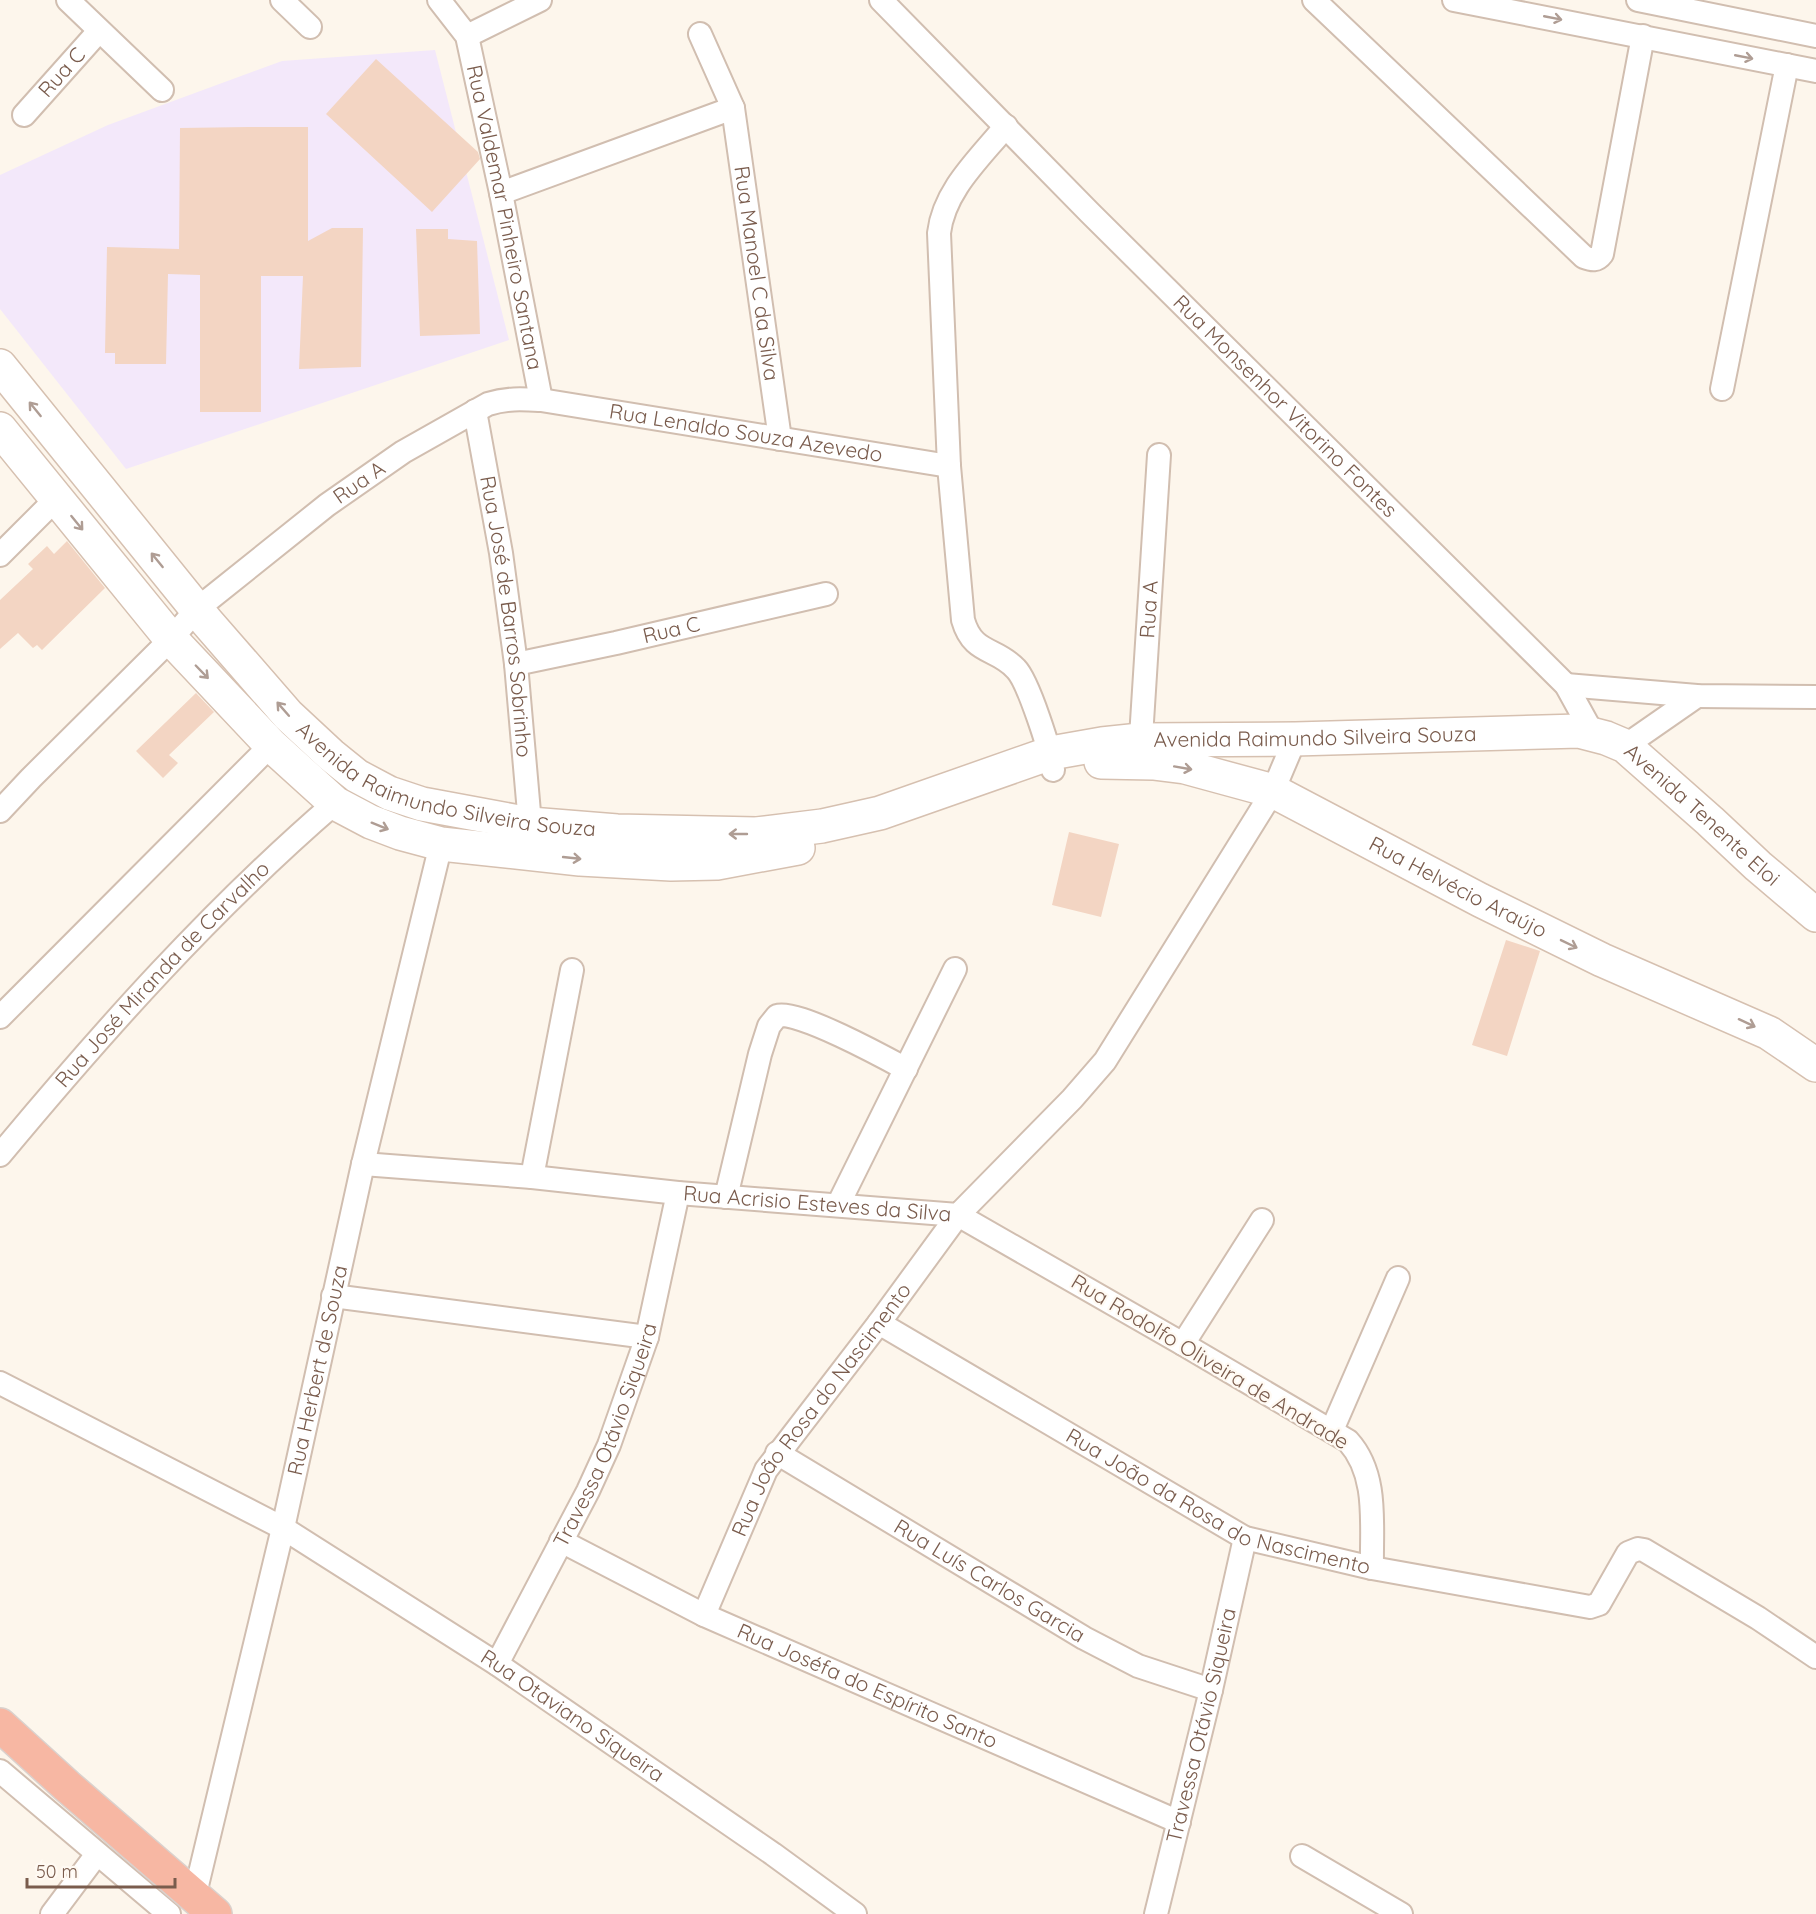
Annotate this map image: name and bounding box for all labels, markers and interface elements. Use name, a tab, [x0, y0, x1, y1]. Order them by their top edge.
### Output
one-way arrow	[1542, 13, 1562, 24]
street label: Rua C	[32, 41, 90, 102]
one-way arrow	[1734, 51, 1753, 63]
street label: Rua Valdemar Pinheiro Santana	[462, 62, 549, 372]
street label: Rua Manoel C da Silva	[729, 164, 786, 382]
street label: Rua Monsenhor Vitorino Fontes	[1168, 289, 1403, 522]
street label: Rua Lenaldo Souza Azevedo	[607, 397, 885, 467]
one-way arrow	[28, 401, 41, 417]
street label: Rua A	[327, 455, 390, 509]
street label: Rua José de Barros Sobrinho	[475, 473, 538, 758]
one-way arrow	[70, 515, 84, 530]
one-way arrow	[151, 553, 164, 569]
street label: Rua A	[1133, 580, 1163, 639]
street label: Rua C	[640, 610, 703, 648]
one-way arrow	[195, 665, 210, 680]
one-way arrow	[276, 702, 290, 717]
street label: Avenida Raimundo Silveira Souza	[291, 716, 597, 841]
street label: Avenida Raimundo Silveira Souza	[1153, 720, 1477, 752]
street label: Avenida Tenente Eloi	[1619, 738, 1786, 891]
one-way arrow	[1173, 763, 1193, 774]
one-way arrow	[371, 821, 389, 832]
one-way arrow	[729, 828, 749, 840]
street label: Rua Helvécio Araújo	[1365, 830, 1552, 943]
one-way arrow	[561, 853, 581, 864]
street label: Rua José Miranda de Carvalho	[49, 855, 274, 1092]
one-way arrow	[1560, 938, 1578, 950]
one-way arrow	[1738, 1017, 1756, 1029]
street label: Rua Acrisio Esteves da Silva	[682, 1179, 952, 1226]
street label: Rua Herbert de Souza	[281, 1263, 352, 1478]
street label: Rua Rodolfo Oliveira de Andrade	[1067, 1268, 1354, 1455]
street label: Rua João Rosa do Nascimento	[725, 1277, 916, 1540]
street label: Travessa Otávio Siqueira	[547, 1321, 662, 1551]
street label: Rua João da Rosa do Nascimento	[1062, 1422, 1373, 1579]
street label: Rua Luís Carlos Garcia	[890, 1513, 1090, 1648]
street label: Travessa Otávio Siqueira	[1160, 1605, 1241, 1845]
street label: Rua Joséfa do Espírito Santo	[733, 1617, 1002, 1753]
street label: Rua Otaviano Siqueira	[476, 1643, 670, 1787]
scale bar	[27, 1851, 176, 1889]
text: 50 m	[36, 1860, 78, 1883]

